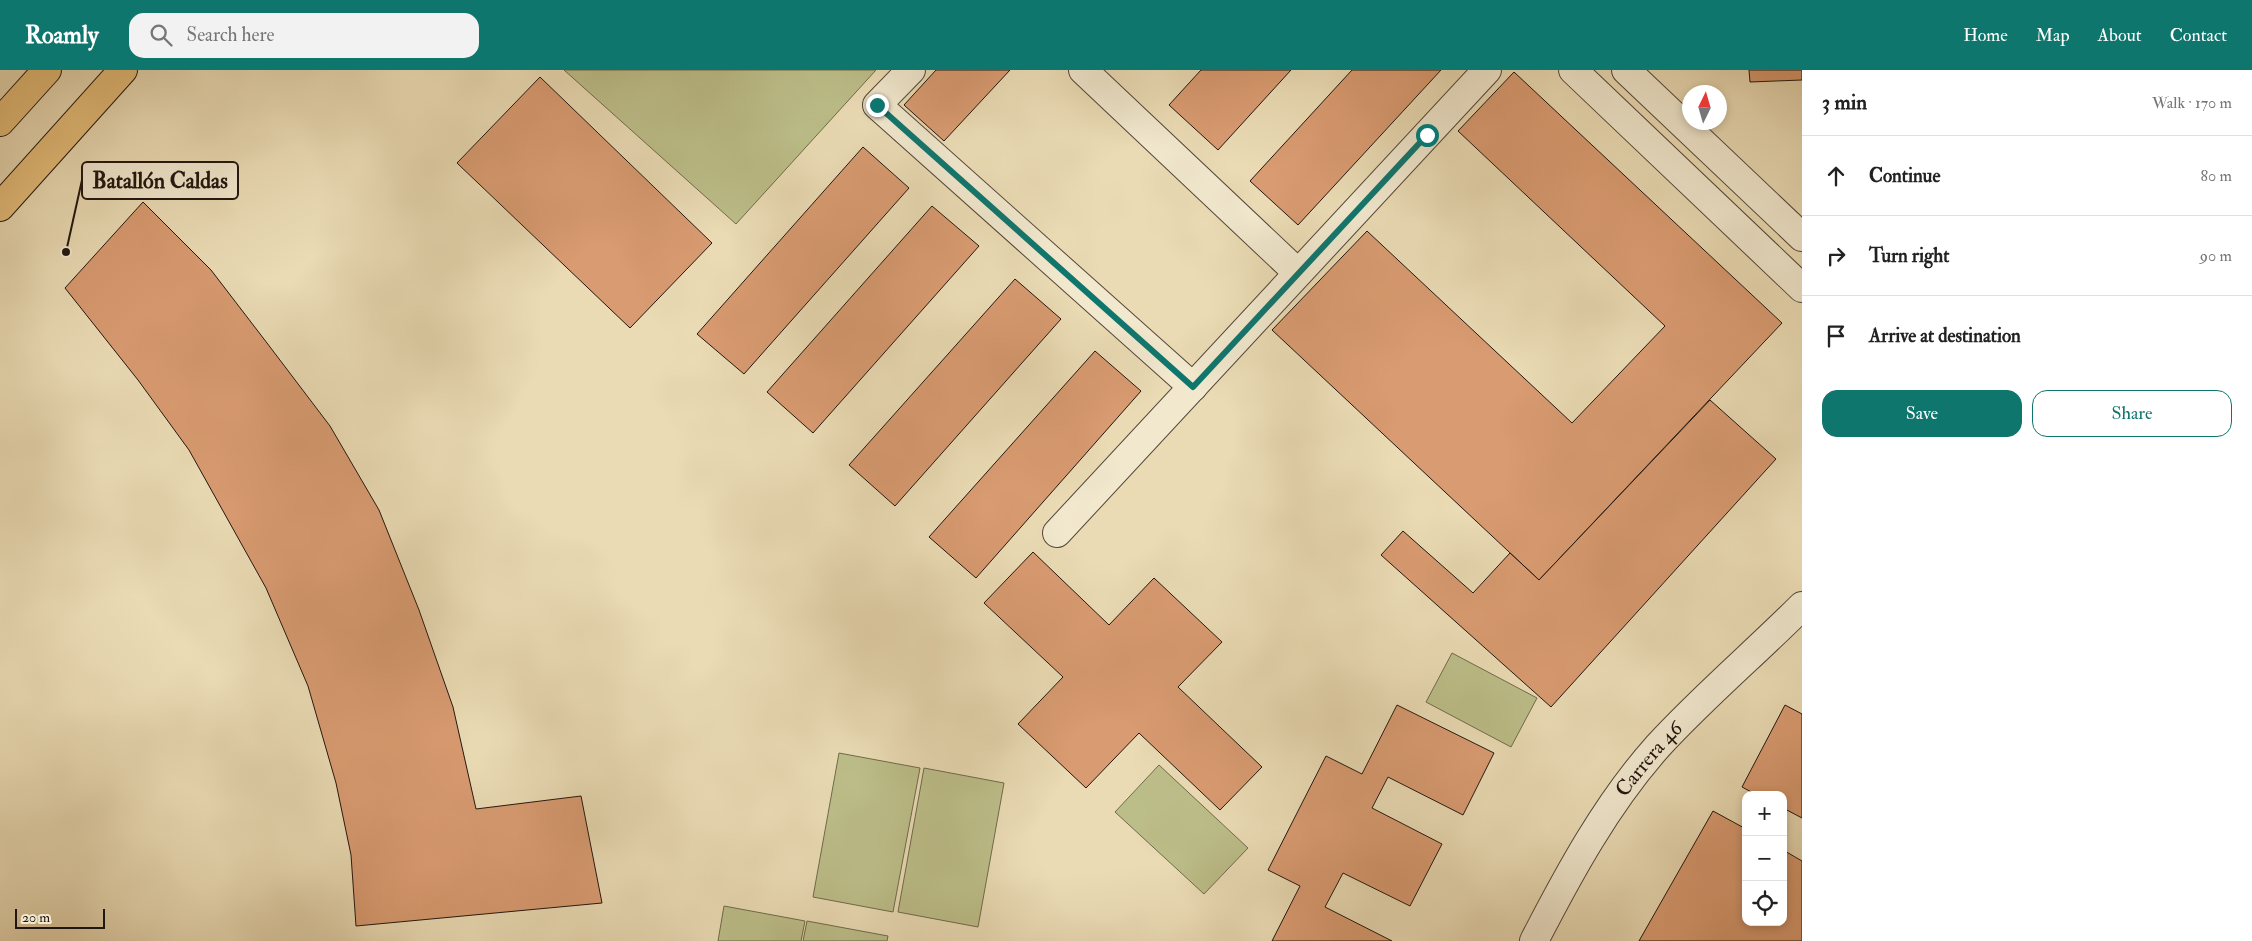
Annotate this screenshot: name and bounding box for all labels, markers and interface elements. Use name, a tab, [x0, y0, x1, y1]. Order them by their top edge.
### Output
search box	[129, 13, 479, 58]
text: Roamly	[25, 20, 99, 51]
icon: search	[147, 21, 175, 49]
text: Search here	[187, 23, 274, 47]
text: Home	[1963, 24, 2008, 47]
text: Map	[2036, 24, 2070, 47]
text: About	[2098, 24, 2142, 47]
text: Contact	[2170, 24, 2227, 47]
north arrow	[1682, 85, 1727, 130]
text: 3 min	[1822, 89, 1867, 116]
text: Walk · 170 m	[2152, 93, 2232, 113]
route end	[866, 94, 889, 117]
route start	[1416, 124, 1439, 147]
callout: Batallón Caldas	[82, 162, 238, 199]
icon: ahead	[1822, 162, 1850, 190]
text: Continue	[1869, 164, 1940, 188]
text: 80 m	[2201, 166, 2232, 186]
text: Batallón Caldas	[92, 167, 228, 195]
icon: right	[1822, 242, 1850, 270]
text: Turn right	[1869, 244, 1949, 268]
text: 90 m	[2200, 246, 2232, 266]
icon: arrive	[1822, 322, 1850, 350]
text: Arrive at destination	[1869, 324, 2021, 348]
button: Save	[1822, 390, 2022, 437]
button: Share	[2032, 390, 2232, 437]
street label: Carrera 46	[1609, 714, 1689, 802]
map controls	[1742, 791, 1787, 926]
button: +	[1742, 791, 1787, 836]
button: −	[1742, 836, 1787, 881]
button: locate	[1742, 881, 1787, 926]
scale bar	[15, 906, 105, 929]
text: 20 m	[22, 909, 50, 926]

